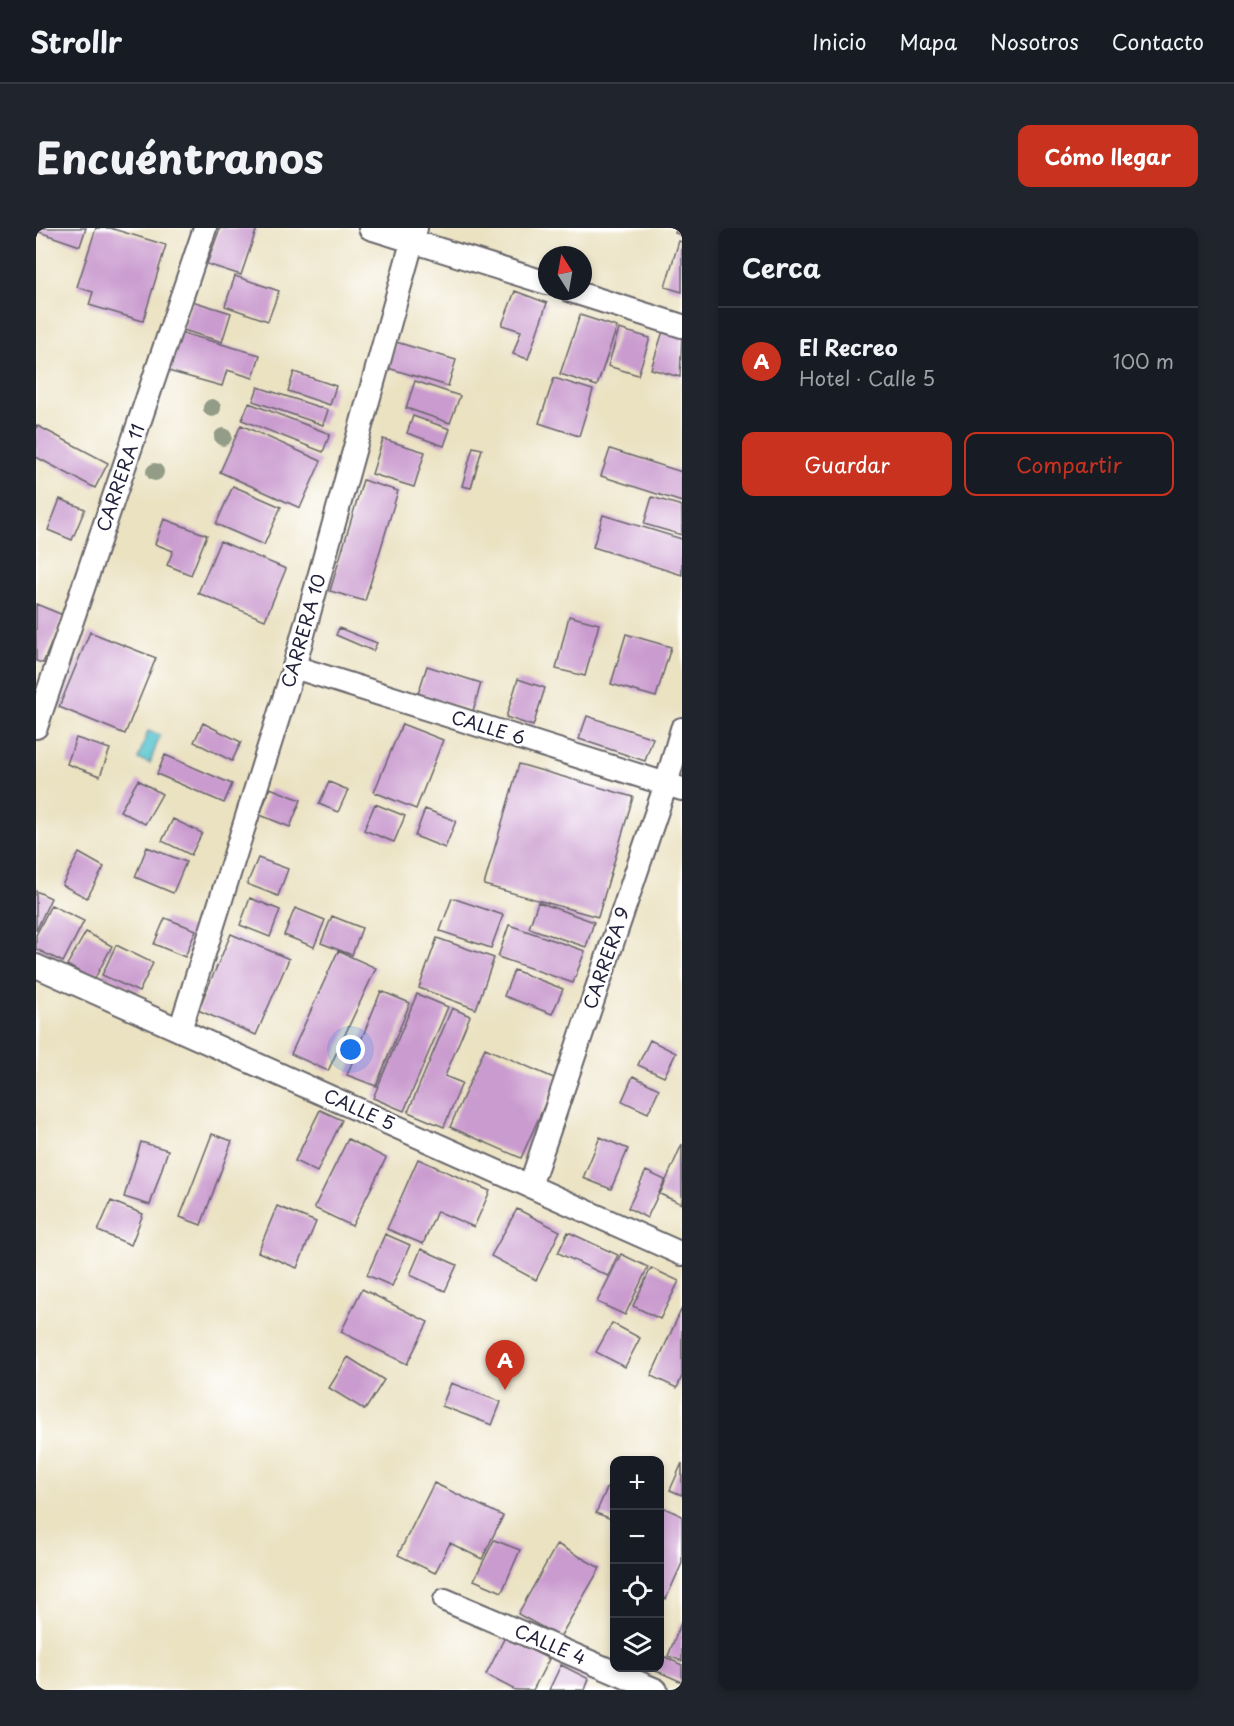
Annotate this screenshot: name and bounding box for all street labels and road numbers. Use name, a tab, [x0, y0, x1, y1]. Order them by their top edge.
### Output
street label: CARRERA 11	[89, 420, 151, 535]
street label: CARRERA 10	[273, 570, 332, 691]
street label: CALLE 6	[448, 703, 529, 751]
street label: CARRERA 9	[575, 903, 636, 1012]
street label: CALLE 5	[320, 1081, 400, 1136]
street label: CALLE 4	[511, 1617, 590, 1671]

